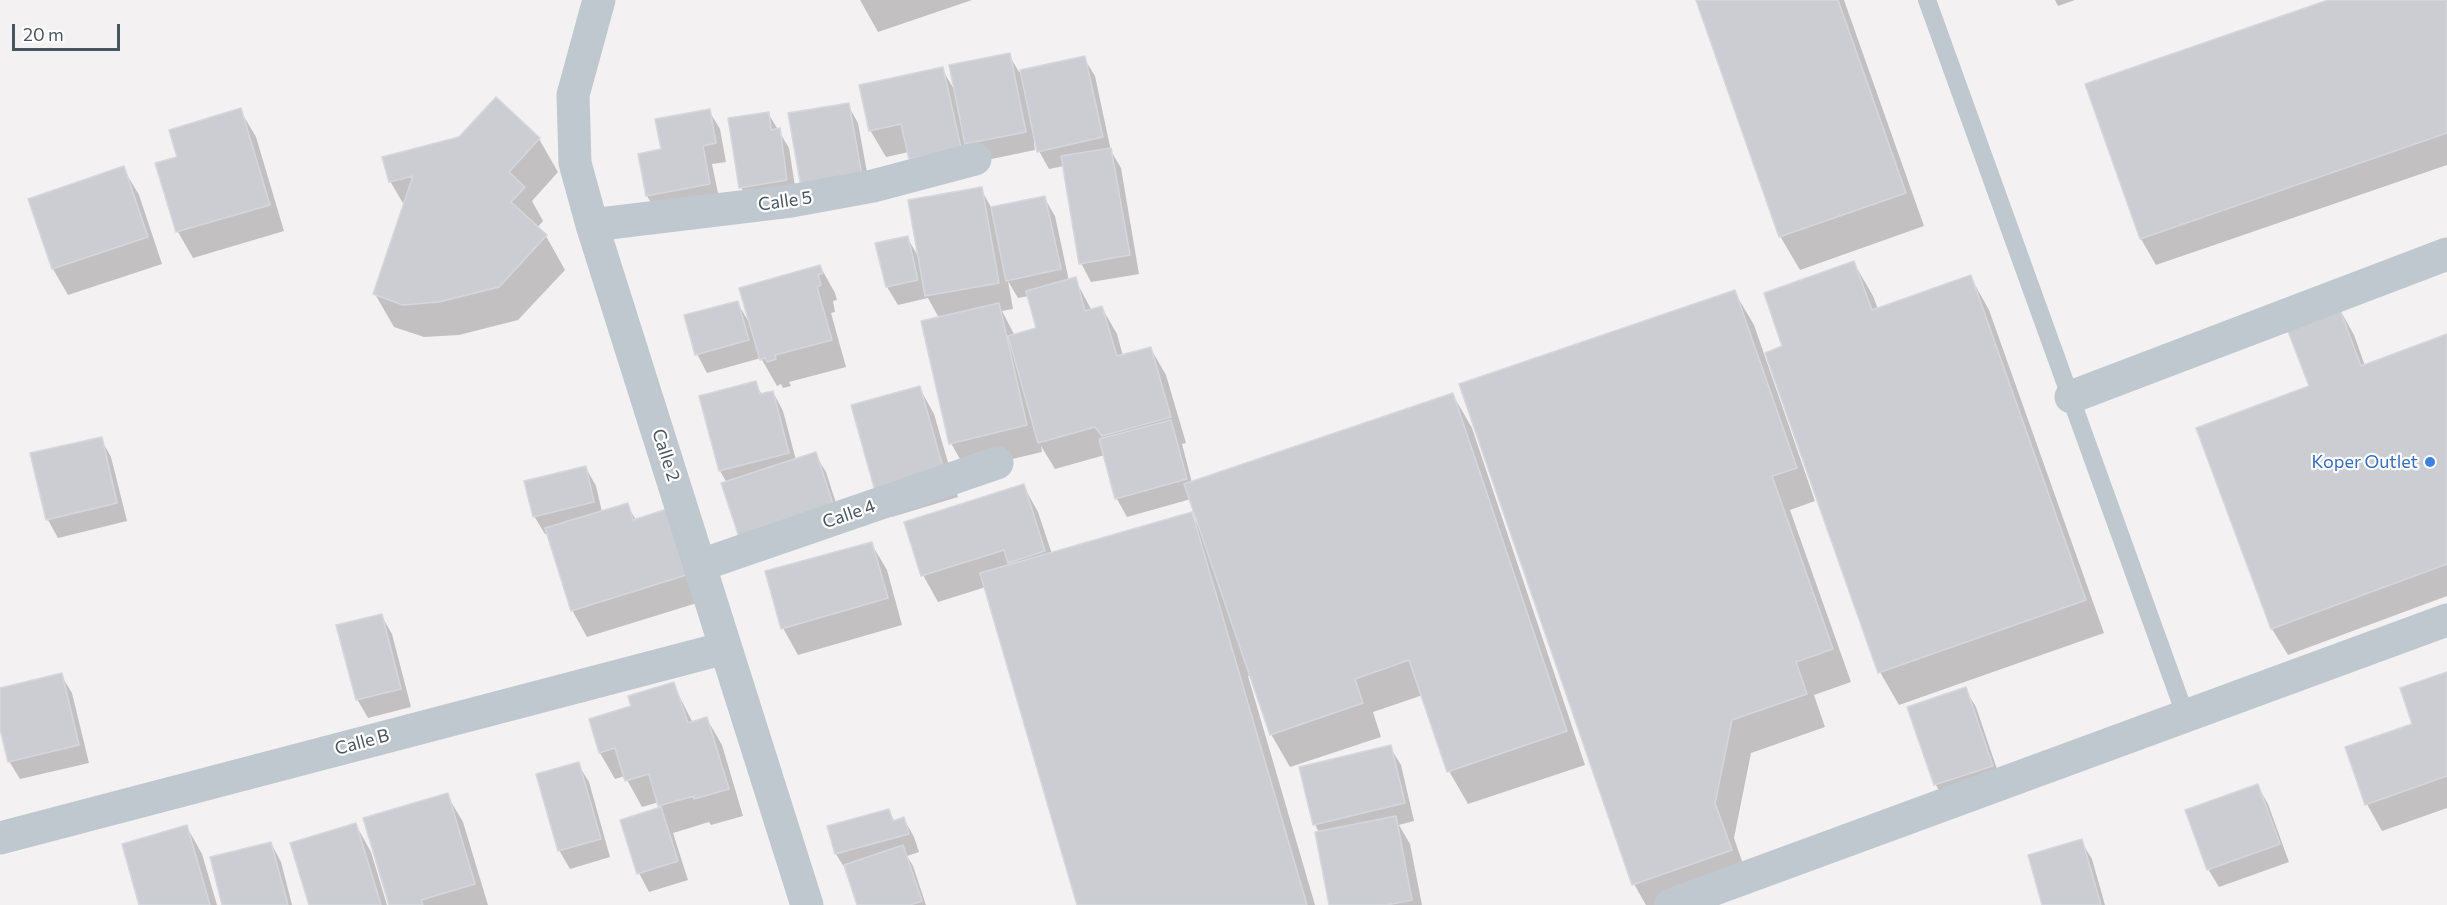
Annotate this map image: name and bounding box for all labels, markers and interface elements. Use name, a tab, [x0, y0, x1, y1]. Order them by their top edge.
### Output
scale bar	[15, 12, 123, 50]
text: 20 m	[23, 23, 64, 45]
street label: Calle 5	[757, 187, 813, 215]
street label: Calle 2	[647, 426, 685, 484]
place label: Koper Outlet	[2312, 451, 2418, 473]
marker: Koper Outlet	[2423, 455, 2437, 469]
street label: Calle 4	[820, 495, 878, 533]
street label: Calle B	[332, 724, 392, 760]

